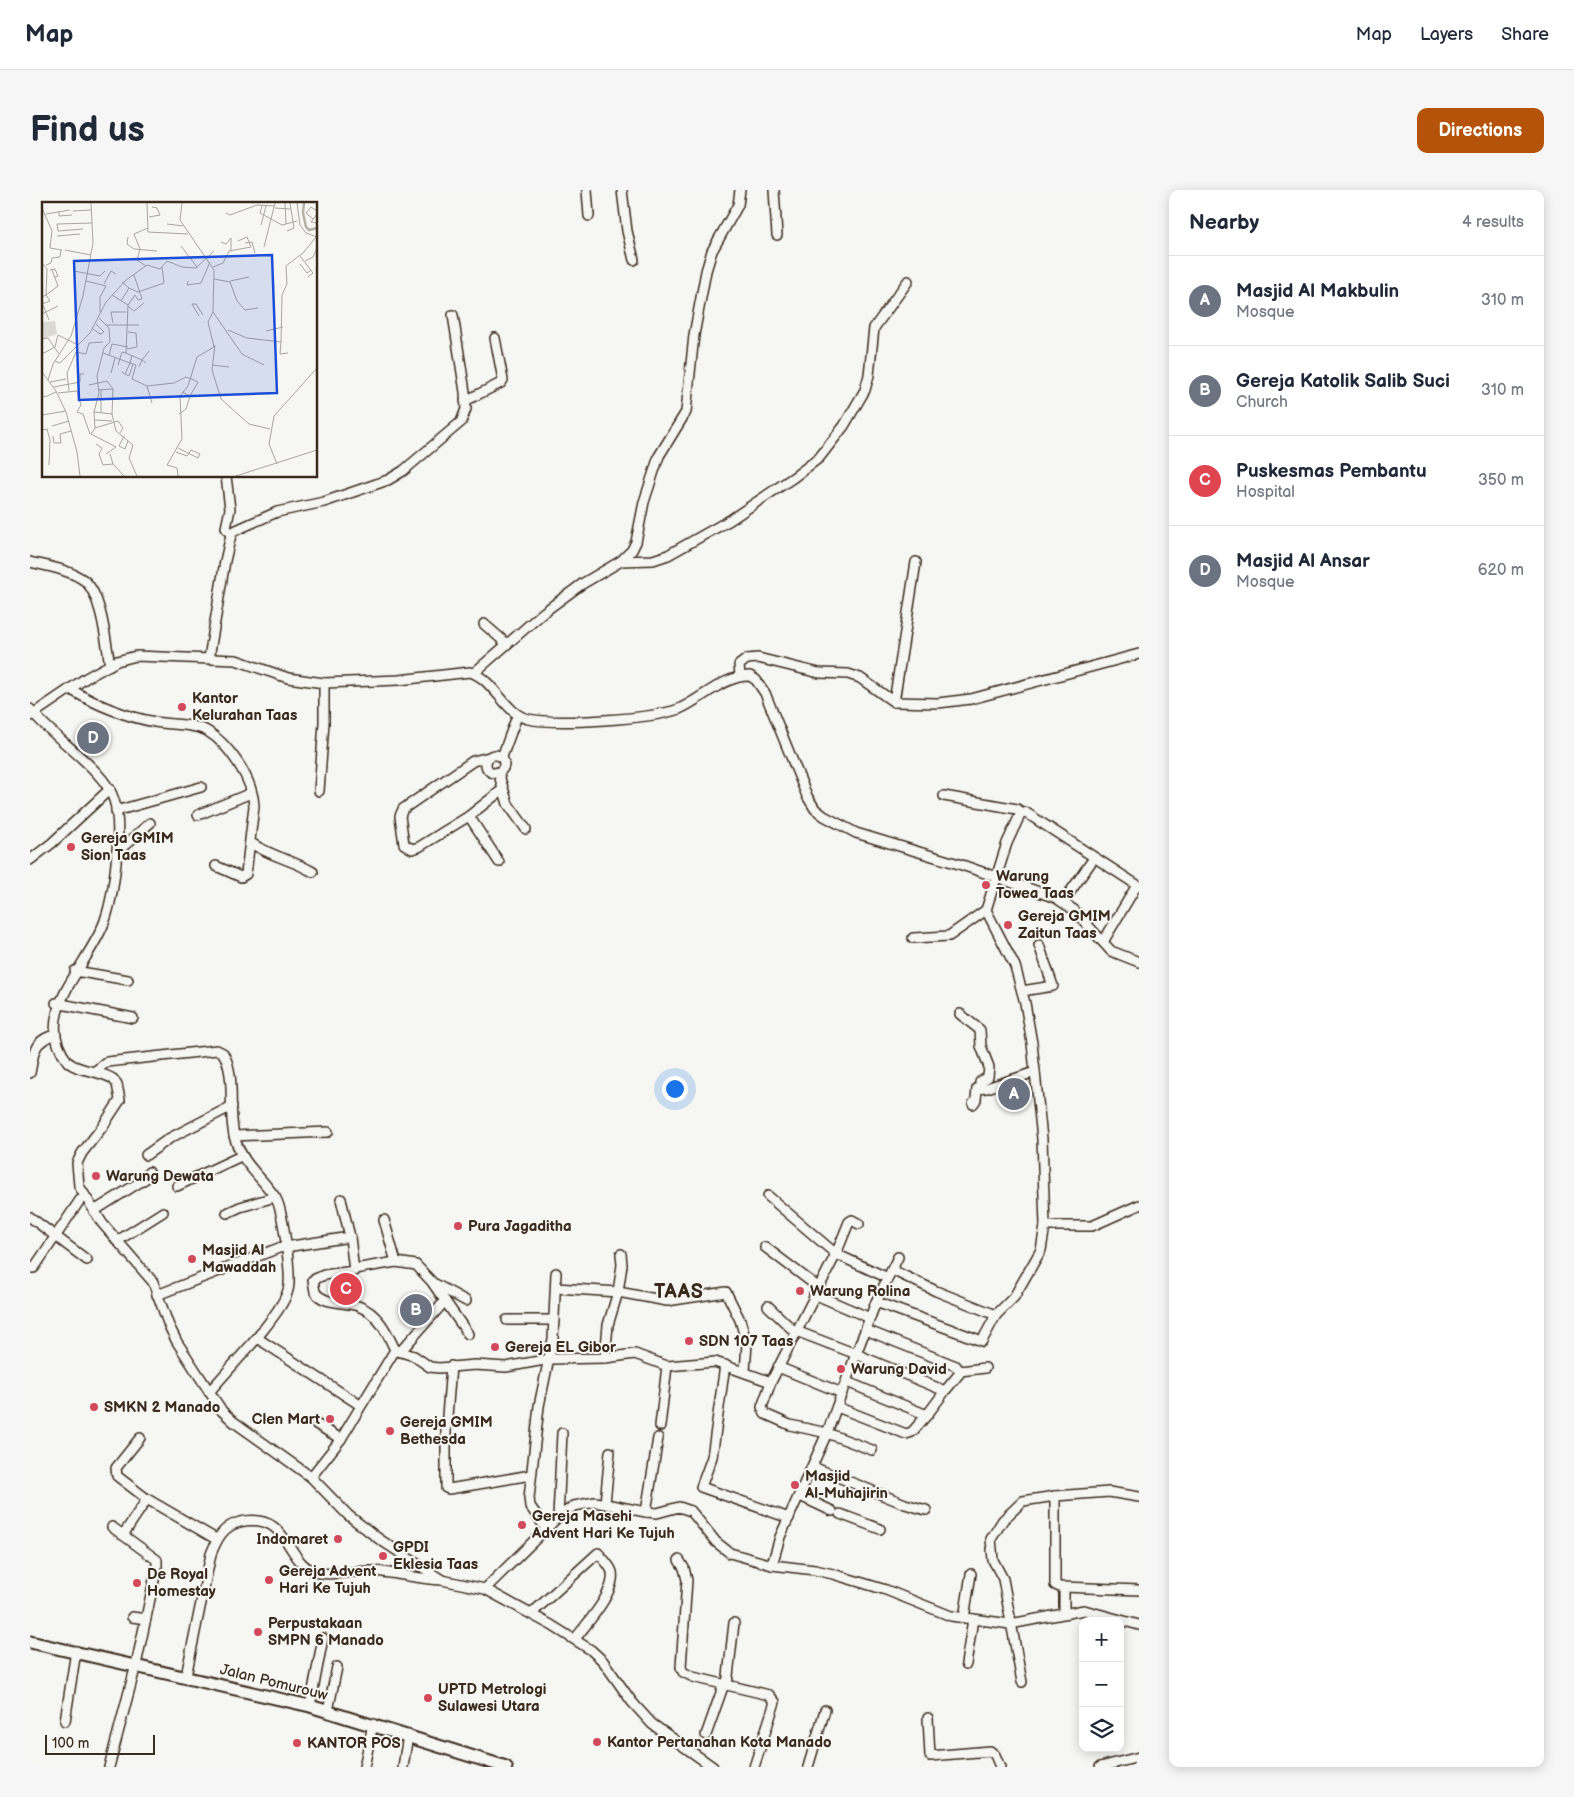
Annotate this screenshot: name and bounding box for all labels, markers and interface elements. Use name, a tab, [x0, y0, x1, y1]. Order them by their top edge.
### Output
text: Map	[25, 20, 73, 49]
text: Map	[1356, 24, 1392, 45]
text: Layers	[1420, 24, 1473, 45]
text: Share	[1501, 24, 1549, 45]
button: Directions	[1417, 108, 1544, 153]
text: Find us	[30, 109, 145, 152]
inset map	[42, 202, 318, 478]
text: Nearby	[1189, 210, 1259, 235]
text: 4 results	[1462, 213, 1524, 232]
text: Masjid Al Makbulin	[1236, 280, 1399, 303]
text: A	[1200, 291, 1210, 310]
text: 310 m	[1481, 291, 1524, 310]
text: Mosque	[1236, 303, 1295, 322]
text: Gereja Katolik Salib Suci	[1236, 370, 1450, 393]
text: B	[1199, 381, 1211, 400]
text: 310 m	[1481, 381, 1524, 400]
text: Church	[1236, 393, 1288, 412]
text: Puskesmas Pembantu	[1236, 460, 1427, 483]
text: C	[1199, 471, 1211, 490]
text: 350 m	[1478, 471, 1524, 490]
text: Hospital	[1236, 483, 1295, 502]
text: Masjid Al Ansar	[1236, 550, 1370, 573]
text: D	[1199, 561, 1211, 580]
text: 620 m	[1478, 561, 1524, 580]
text: Mosque	[1236, 573, 1295, 592]
place label: Kantor Kelurahan Taas	[192, 689, 297, 725]
marker: Kantor Kelurahan Taas	[176, 701, 188, 713]
pin: D	[77, 719, 109, 757]
place label: Gereja GMIM Sion Taas	[81, 829, 174, 865]
marker: Gereja GMIM Sion Taas	[65, 841, 77, 853]
place label: Warung Towea Taas	[996, 867, 1074, 903]
marker: Warung Towea Taas	[980, 879, 992, 891]
place label: Gereja GMIM Zaitun Taas	[1018, 907, 1111, 943]
marker: Gereja GMIM Zaitun Taas	[1002, 919, 1014, 931]
pin: A	[998, 1075, 1030, 1113]
your location	[662, 1076, 688, 1102]
place label: Warung Dewata	[106, 1167, 214, 1186]
marker: Warung Dewata	[90, 1170, 102, 1182]
place label: Pura Jagaditha	[468, 1217, 572, 1236]
marker: Pura Jagaditha	[452, 1220, 464, 1232]
place label: Masjid Al Mawaddah	[202, 1241, 276, 1277]
marker: Masjid Al Mawaddah	[186, 1253, 198, 1265]
pin: C	[330, 1270, 362, 1308]
district label: TAAS	[654, 1280, 704, 1304]
place label: Warung Rolina	[810, 1282, 910, 1301]
marker: Warung Rolina	[794, 1285, 806, 1297]
pin: B	[400, 1291, 432, 1329]
place label: SDN 107 Taas	[699, 1332, 793, 1351]
marker: SDN 107 Taas	[683, 1335, 695, 1347]
place label: Gereja EL Gibor	[505, 1338, 617, 1357]
marker: Gereja EL Gibor	[489, 1341, 501, 1353]
place label: Warung David	[851, 1360, 947, 1379]
marker: Warung David	[835, 1363, 847, 1375]
place label: SMKN 2 Manado	[104, 1398, 221, 1417]
marker: SMKN 2 Manado	[88, 1401, 100, 1413]
place label: Clen Mart	[252, 1410, 320, 1429]
marker: Clen Mart	[324, 1413, 336, 1425]
place label: Gereja GMIM Bethesda	[400, 1413, 493, 1449]
marker: Gereja GMIM Bethesda	[384, 1425, 396, 1437]
place label: Masjid Al-Muhajirin	[804, 1467, 888, 1503]
marker: Masjid Al-Muhajirin	[789, 1479, 801, 1491]
place label: Gereja Masehi Advent Hari Ke Tujuh	[531, 1507, 675, 1543]
marker: Gereja Masehi Advent Hari Ke Tujuh	[516, 1519, 528, 1531]
place label: Indomaret	[257, 1530, 328, 1549]
marker: Indomaret	[332, 1533, 344, 1545]
place label: GPDI Eklesia Taas	[393, 1538, 478, 1574]
marker: GPDI Eklesia Taas	[377, 1550, 389, 1562]
place label: Gereja Advent Hari Ke Tujuh	[279, 1562, 376, 1598]
place label: De Royal Homestay	[147, 1565, 216, 1601]
marker: Gereja Advent Hari Ke Tujuh	[263, 1574, 275, 1586]
marker: De Royal Homestay	[131, 1577, 143, 1589]
place label: Perpustakaan SMPN 6 Manado	[268, 1614, 384, 1650]
map controls	[1079, 1617, 1124, 1752]
button: +	[1079, 1617, 1124, 1662]
marker: Perpustakaan SMPN 6 Manado	[252, 1626, 264, 1638]
street label: Jalan Pomurouw	[218, 1660, 330, 1705]
button: −	[1079, 1662, 1124, 1707]
place label: UPTD Metrologi Sulawesi Utara	[438, 1680, 546, 1716]
marker: UPTD Metrologi Sulawesi Utara	[422, 1692, 434, 1704]
button: layers	[1079, 1707, 1124, 1752]
scale bar	[45, 1732, 155, 1755]
place label: Kantor Pertanahan Kota Manado	[607, 1733, 832, 1752]
place label: KANTOR POS	[307, 1734, 401, 1753]
text: 100 m	[52, 1735, 89, 1752]
marker: Kantor Pertanahan Kota Manado	[591, 1736, 603, 1748]
marker: KANTOR POS	[291, 1737, 303, 1749]

